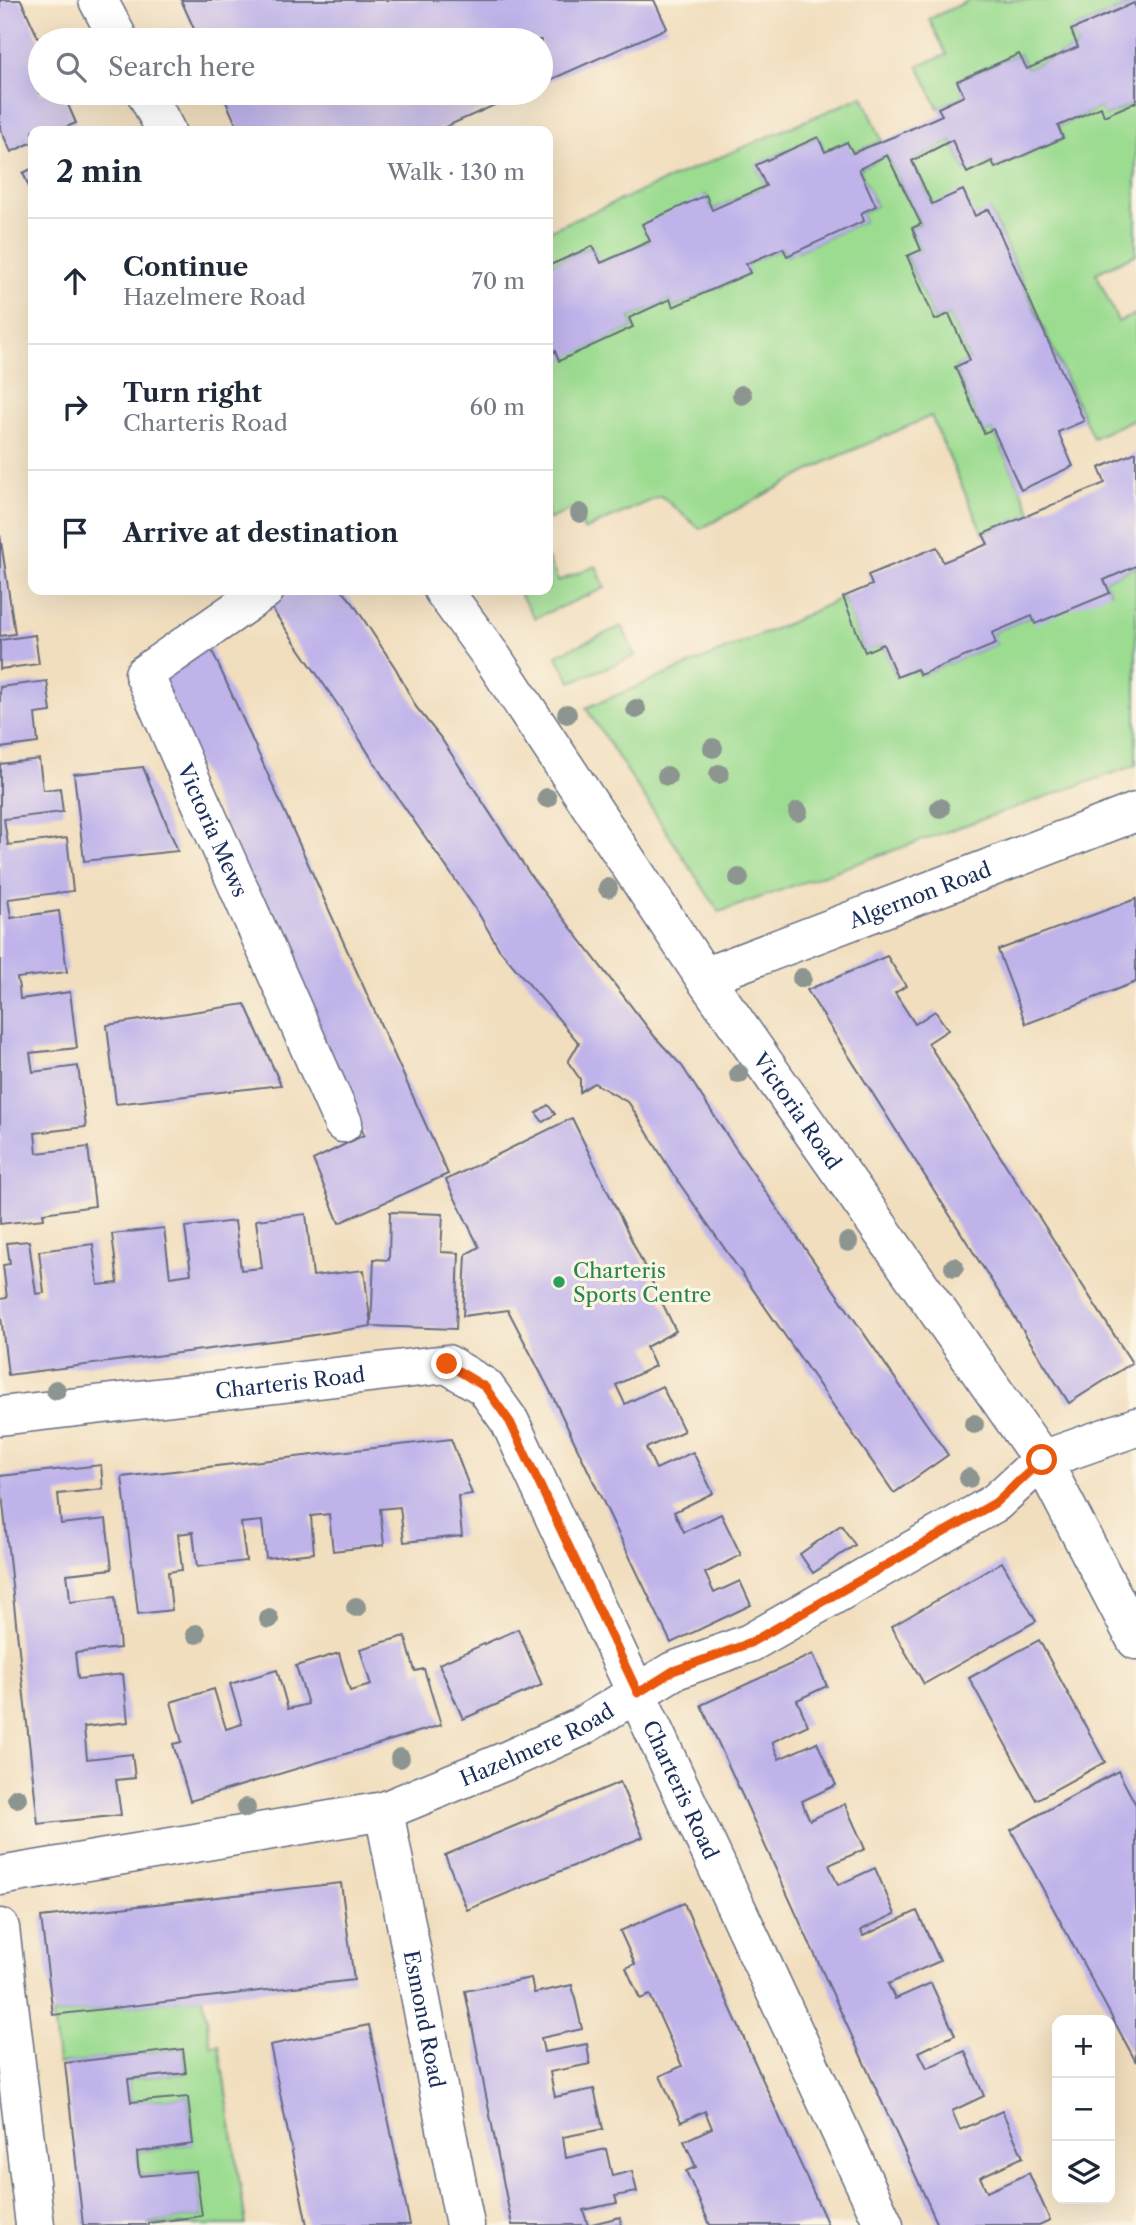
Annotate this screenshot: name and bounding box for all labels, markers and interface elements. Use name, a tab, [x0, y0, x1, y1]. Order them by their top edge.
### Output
search box	[28, 28, 553, 105]
icon: search	[52, 48, 90, 86]
text: Search here	[108, 51, 255, 83]
text: 2 min	[56, 153, 142, 190]
text: Walk · 130 m	[387, 158, 525, 186]
text: Continue	[123, 251, 248, 283]
icon: ahead	[56, 262, 94, 300]
text: 70 m	[472, 267, 525, 295]
text: Hazelmere Road	[123, 283, 306, 311]
text: Turn right	[123, 377, 262, 409]
icon: right	[56, 388, 94, 426]
text: 60 m	[469, 393, 525, 421]
text: Charteris Road	[123, 409, 288, 437]
icon: arrive	[56, 514, 94, 552]
text: Arrive at destination	[123, 517, 398, 549]
street label: Victoria Mews	[172, 759, 254, 900]
street label: Algernon Road	[844, 856, 995, 933]
street label: Victoria Road	[748, 1047, 847, 1174]
place label: Charteris Sports Centre	[573, 1258, 711, 1307]
marker: Charteris Sports Centre	[551, 1274, 567, 1290]
route end	[431, 1348, 462, 1379]
street label: Charteris Road	[214, 1361, 366, 1403]
route start	[1026, 1444, 1057, 1475]
street label: Hazelmere Road	[456, 1697, 618, 1791]
street label: Charteris Road	[638, 1716, 724, 1863]
street label: Esmond Road	[399, 1948, 450, 2090]
map controls	[1052, 2015, 1115, 2204]
button: +	[1052, 2015, 1115, 2078]
button: −	[1052, 2078, 1115, 2141]
button: layers	[1052, 2141, 1115, 2204]

